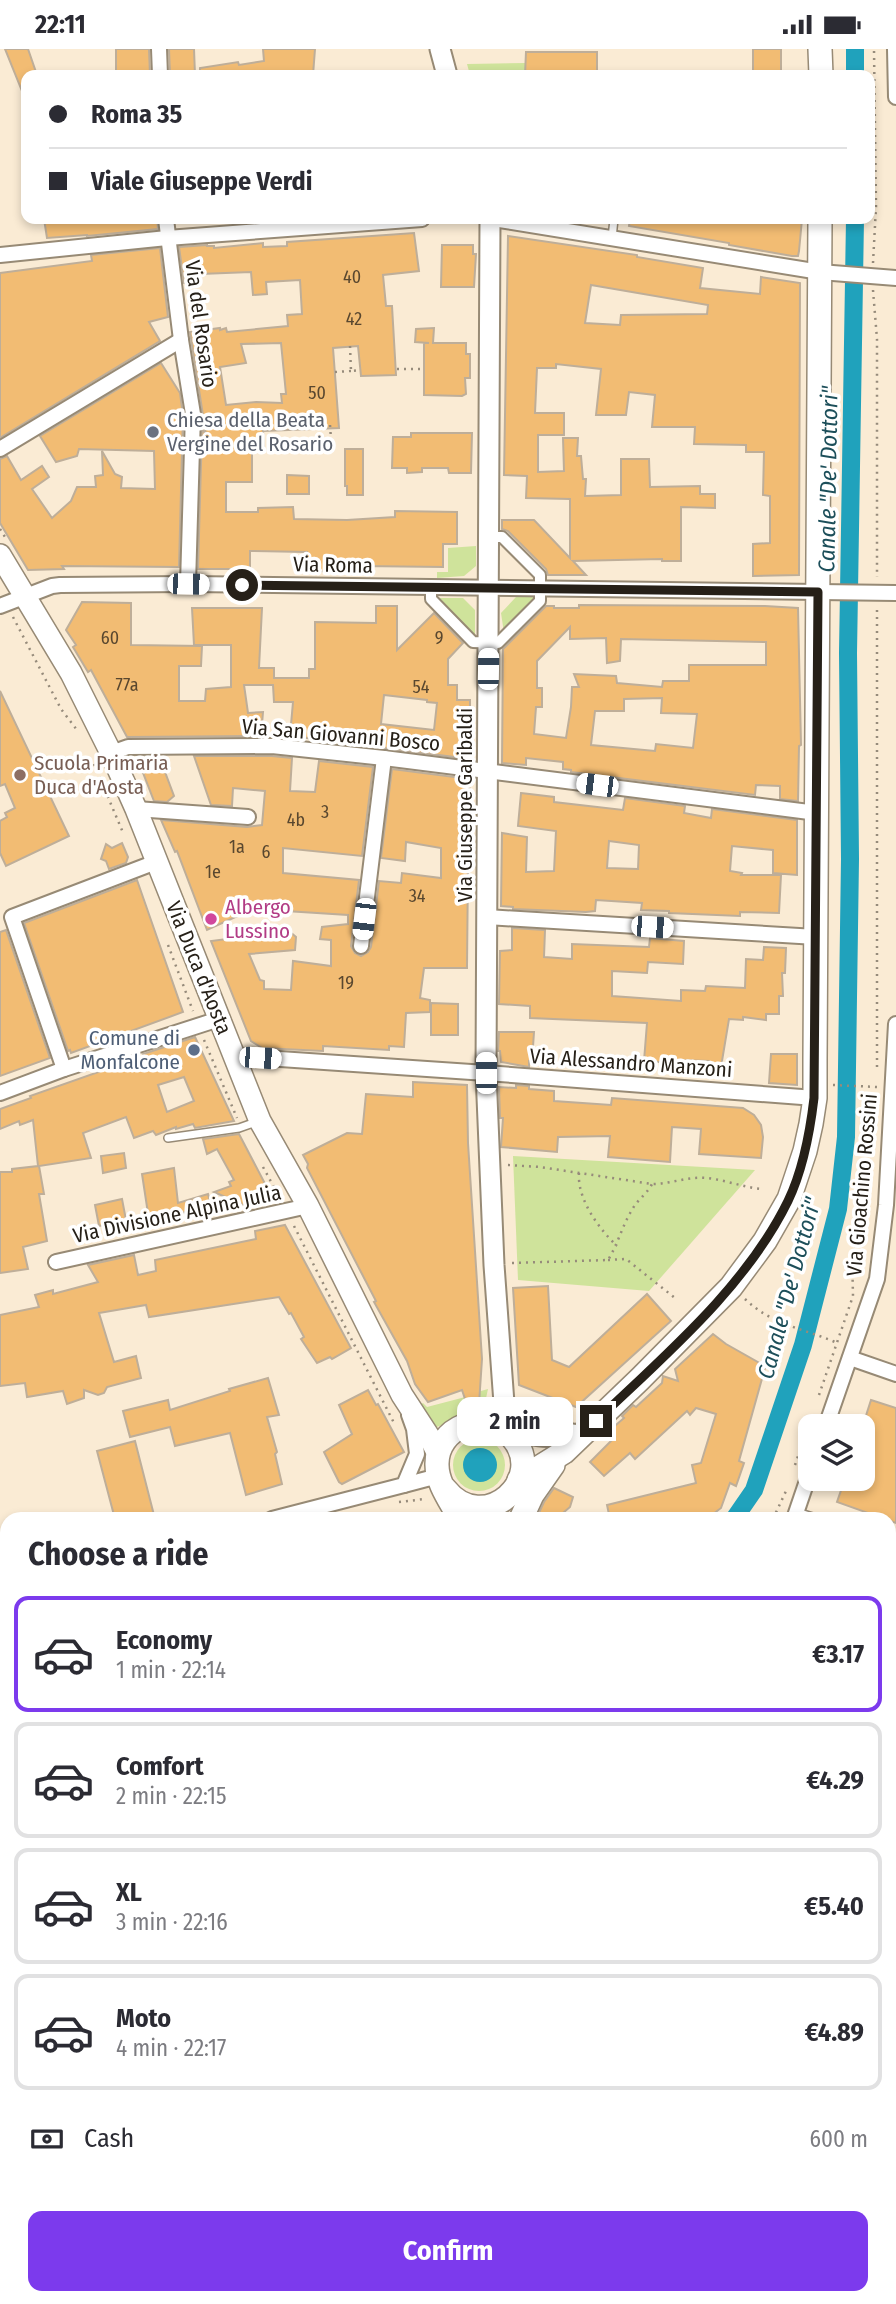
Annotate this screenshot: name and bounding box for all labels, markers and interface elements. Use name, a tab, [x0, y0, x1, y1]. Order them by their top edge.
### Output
text: 22:11	[35, 9, 86, 40]
text: Roma 35	[91, 99, 182, 130]
text: Viale Giuseppe Verdi	[91, 166, 312, 197]
street label: Via del Rosario	[179, 259, 223, 389]
house number: 40	[343, 266, 361, 288]
house number: 42	[346, 308, 362, 330]
house number: 50	[308, 382, 326, 404]
water label: Canale "De' Dottori"	[812, 385, 844, 573]
place label: Chiesa della Beata Vergine del Rosario	[167, 407, 333, 457]
marker: Chiesa della Beata Vergine del Rosario	[145, 424, 161, 440]
street label: Via Roma	[293, 551, 373, 579]
route start	[226, 569, 258, 601]
car	[167, 573, 210, 595]
house number: 60	[101, 627, 119, 649]
house number: 9	[435, 627, 443, 649]
car	[478, 648, 499, 690]
house number: 77a	[116, 674, 139, 696]
house number: 54	[413, 676, 430, 698]
street label: Via Giuseppe Garibaldi	[452, 708, 478, 902]
street label: Via San Giovanni Bosco	[241, 713, 441, 757]
place label: Scuola Primaria Duca d'Aosta	[34, 750, 168, 800]
marker: Scuola Primaria Duca d'Aosta	[12, 767, 28, 783]
car	[575, 772, 620, 798]
house number: 3	[321, 801, 329, 823]
house number: 4b	[287, 809, 305, 831]
house number: 1a	[229, 836, 245, 858]
house number: 6	[262, 841, 271, 863]
house number: 1e	[205, 861, 221, 883]
house number: 34	[409, 885, 426, 907]
place label: Albergo Lussino	[225, 894, 291, 944]
car	[352, 897, 377, 941]
street label: Via Duca d'Aosta	[160, 898, 238, 1038]
marker: Albergo Lussino	[203, 911, 219, 927]
car	[631, 915, 674, 939]
house number: 19	[338, 972, 354, 994]
place label: Comune di Monfalcone	[80, 1025, 180, 1075]
marker: Comune di Monfalcone	[186, 1042, 202, 1058]
street label: Via Alessandro Manzoni	[529, 1043, 733, 1083]
car	[239, 1046, 282, 1070]
car	[476, 1052, 497, 1094]
street label: Via Gioachino Rossini	[841, 1092, 883, 1278]
street label: Via Divisione Alpina Julia	[71, 1179, 283, 1249]
water label: Canale "De' Dottori"	[751, 1194, 827, 1382]
callout: 2 min	[456, 1397, 572, 1445]
route end	[580, 1405, 612, 1437]
text: 2 min	[490, 1407, 541, 1435]
map controls	[798, 1414, 875, 1491]
button: layers	[798, 1414, 875, 1491]
text: Choose a ride	[28, 1535, 209, 1573]
icon: car	[32, 1623, 95, 1686]
text: Economy	[116, 1625, 212, 1656]
text: €3.17	[812, 1639, 864, 1670]
text: 1 min · 22:14	[116, 1656, 226, 1684]
icon: car	[32, 1749, 95, 1812]
text: Comfort	[116, 1751, 204, 1782]
text: €4.29	[806, 1765, 864, 1796]
text: 2 min · 22:15	[116, 1782, 227, 1810]
icon: car	[32, 1875, 95, 1938]
text: XL	[116, 1877, 142, 1908]
text: €5.40	[804, 1891, 864, 1922]
text: 3 min · 22:16	[116, 1908, 228, 1936]
icon: car	[32, 2001, 95, 2064]
text: Moto	[116, 2003, 171, 2034]
text: €4.89	[805, 2017, 864, 2048]
text: 4 min · 22:17	[116, 2034, 226, 2062]
icon: cash	[28, 2120, 66, 2158]
text: Cash	[84, 2123, 134, 2154]
text: 600 m	[810, 2125, 868, 2153]
button: Confirm	[28, 2211, 868, 2291]

